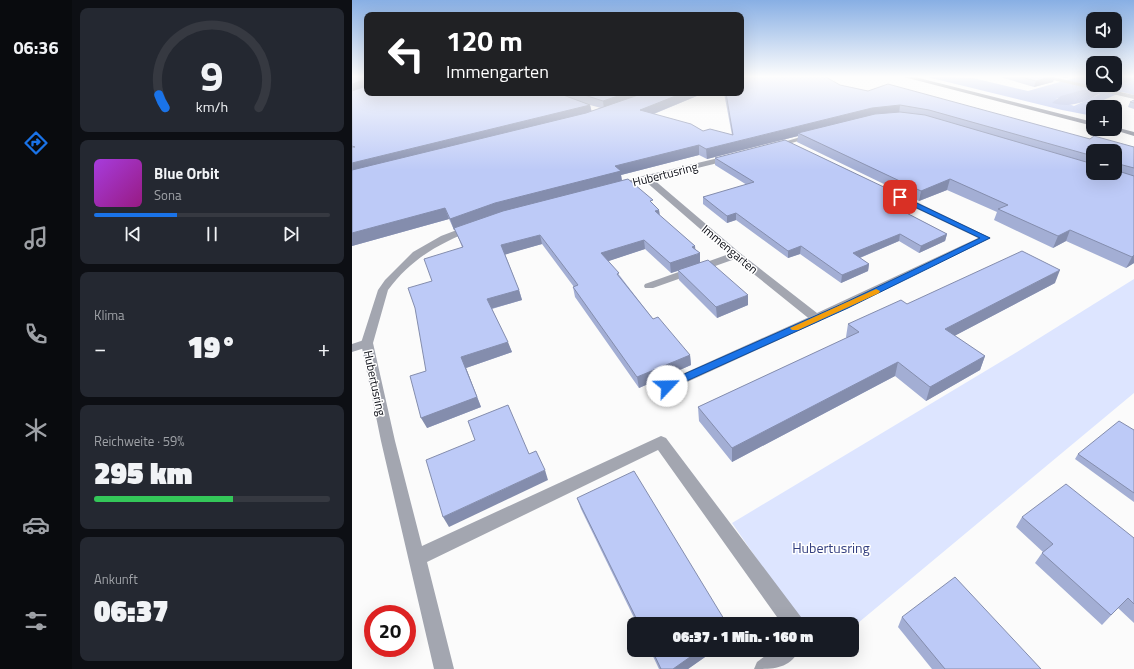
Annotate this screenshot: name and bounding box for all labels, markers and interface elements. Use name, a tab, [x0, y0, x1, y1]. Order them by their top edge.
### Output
map controls	[1086, 12, 1122, 180]
button: sound	[1086, 12, 1122, 48]
text: 120 m	[446, 19, 523, 62]
icon: left	[380, 28, 432, 80]
text: 06:36	[14, 34, 58, 61]
text: 9	[200, 44, 224, 107]
button: search	[1086, 56, 1122, 92]
text: Immengarten	[446, 58, 549, 85]
text: km/h	[196, 96, 228, 118]
button: +	[1086, 100, 1122, 136]
icon: directions	[22, 129, 50, 157]
button: −	[1086, 144, 1122, 180]
street label: Hubertusring	[630, 157, 700, 191]
text: Blue Orbit	[154, 162, 219, 185]
pin	[883, 180, 917, 214]
text: Sona	[154, 185, 181, 205]
icon: arrive	[889, 186, 911, 208]
street label: Immengarten	[698, 220, 762, 278]
icon: previous	[122, 223, 144, 245]
icon: pause	[201, 223, 223, 245]
icon: next	[280, 223, 302, 245]
icon: music	[22, 224, 50, 252]
text: Klima	[94, 305, 125, 325]
icon: phone	[22, 320, 50, 348]
text: 19°	[187, 324, 237, 370]
text: −	[94, 331, 106, 365]
text: +	[318, 331, 330, 365]
street label: Hubertusring	[359, 348, 391, 418]
position arrow	[646, 365, 688, 407]
icon: climate	[22, 416, 50, 444]
text: Reichweite · 59%	[94, 431, 185, 451]
text: 295 km	[94, 450, 192, 496]
icon: car	[22, 511, 50, 539]
park label: Hubertusring	[792, 537, 870, 558]
text: Ankunft	[94, 569, 138, 589]
text: 06:37	[94, 588, 169, 634]
speed limit sign: 20	[364, 605, 416, 657]
icon: filters	[22, 607, 50, 635]
text: 06:37 · 1 Min. · 160 m	[673, 625, 813, 648]

